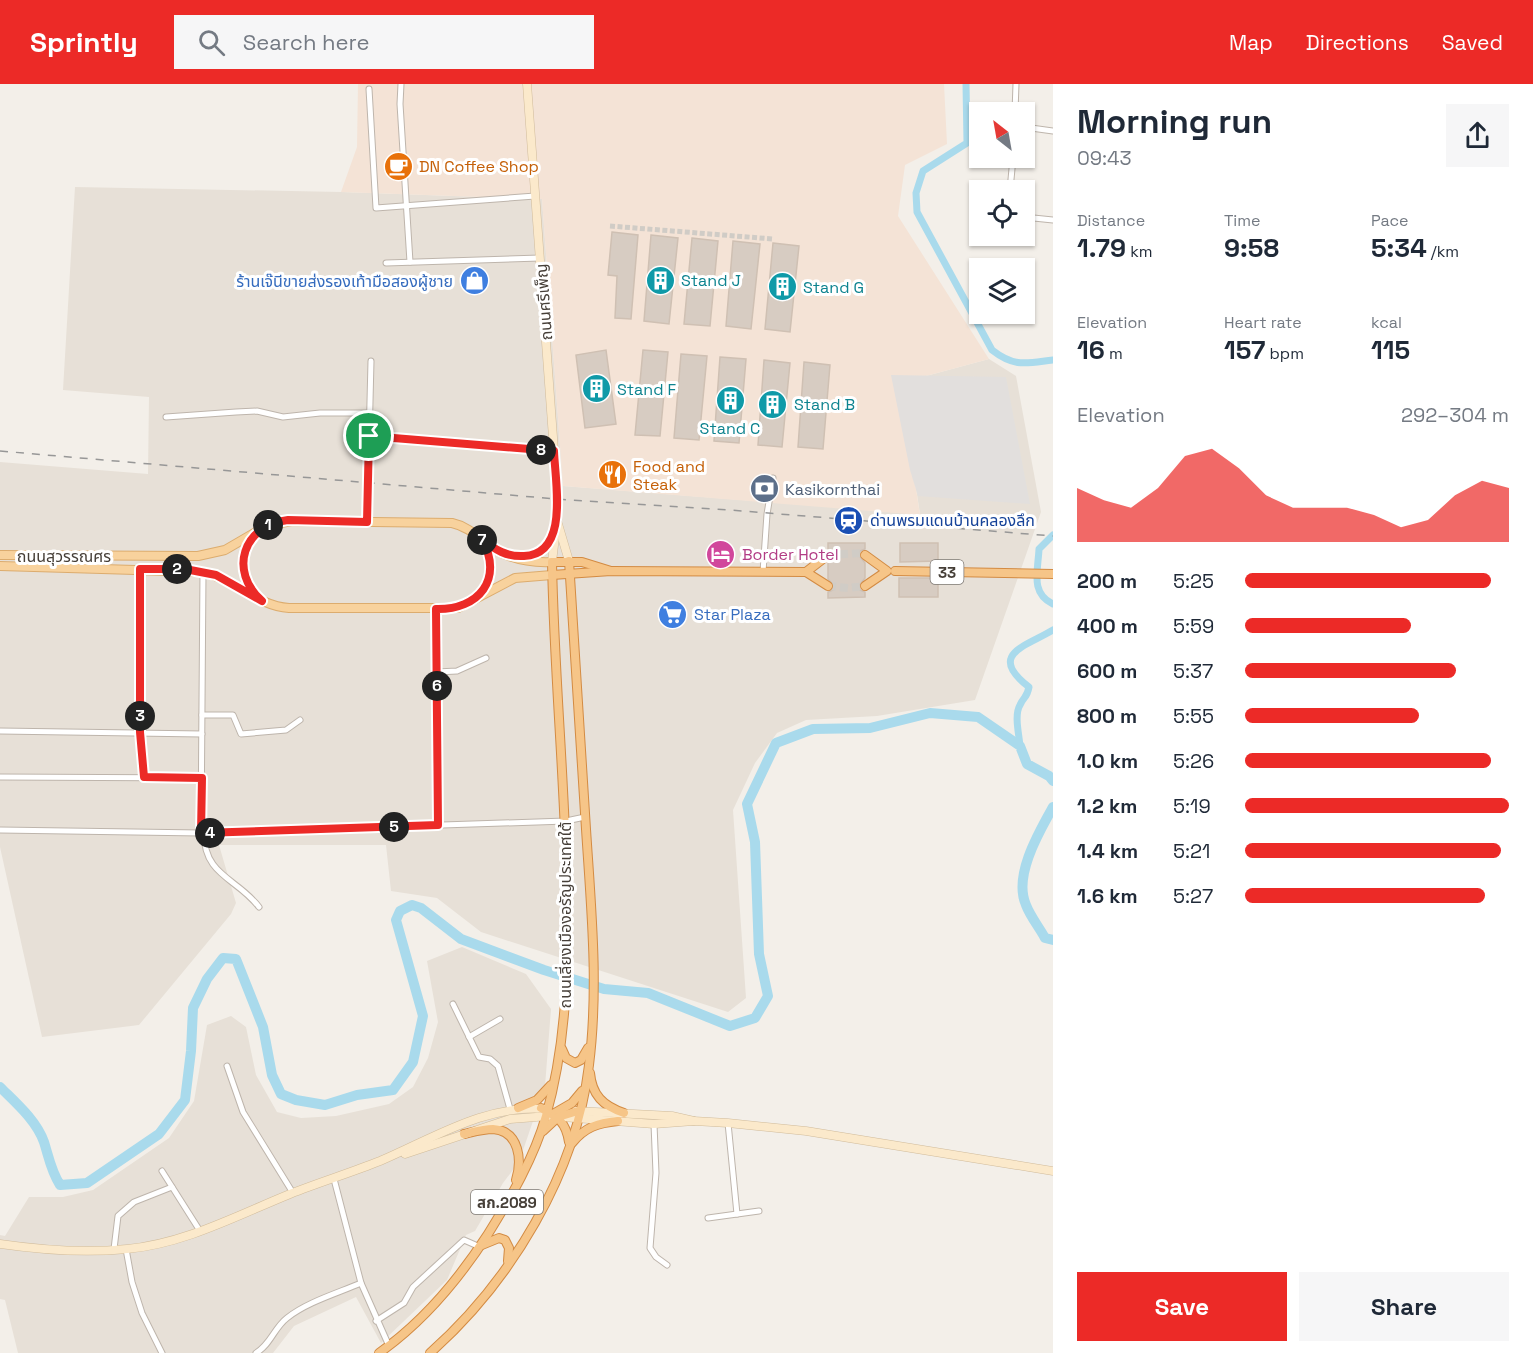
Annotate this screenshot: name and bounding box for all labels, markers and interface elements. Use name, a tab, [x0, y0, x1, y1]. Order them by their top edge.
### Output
search box	[174, 15, 594, 69]
text: Sprintly	[30, 24, 138, 60]
icon: search	[195, 26, 228, 59]
text: Search here	[243, 28, 370, 56]
text: Map	[1229, 29, 1273, 56]
text: Directions	[1306, 29, 1409, 56]
text: Saved	[1442, 29, 1503, 56]
text: Morning run	[1077, 101, 1272, 143]
north arrow	[969, 102, 1035, 168]
map controls	[969, 102, 1035, 324]
button: share	[1446, 104, 1509, 167]
text: 09:43	[1077, 145, 1132, 171]
cafe icon: DN Coffee Shop	[382, 150, 414, 182]
place label: DN Coffee Shop	[419, 156, 539, 177]
button: locate	[969, 180, 1035, 246]
text: Distance	[1077, 210, 1145, 231]
text: Time	[1224, 210, 1260, 231]
text: Pace	[1371, 210, 1408, 231]
text: 1.79	[1077, 231, 1126, 265]
text: 9:58	[1224, 231, 1279, 265]
text: 5:34	[1371, 231, 1427, 265]
text: km	[1126, 241, 1153, 262]
text: /km	[1427, 241, 1459, 262]
button: layers	[969, 258, 1035, 324]
street label: ถนนศรีเพ็ญ	[531, 263, 557, 341]
building icon: Stand J	[644, 264, 676, 296]
shop icon: ร้านเจ๊นีขายส่งรองเท้ามือสองผู้ชาย	[458, 265, 490, 297]
place label: Stand J	[681, 270, 741, 291]
place label: ร้านเจ๊นีขายส่งรองเท้ามือสองผู้ชาย	[236, 271, 453, 292]
building icon: Stand G	[766, 271, 798, 303]
place label: Stand G	[803, 277, 864, 298]
text: Elevation	[1077, 312, 1147, 333]
text: Heart rate	[1224, 312, 1302, 333]
text: kcal	[1371, 312, 1402, 333]
text: 16	[1077, 333, 1105, 367]
text: 157	[1224, 333, 1265, 367]
text: 115	[1371, 333, 1410, 367]
text: m	[1105, 343, 1123, 364]
text: bpm	[1265, 343, 1304, 364]
building icon: Stand F	[580, 373, 612, 405]
place label: Stand F	[617, 379, 677, 400]
building icon: Stand C	[714, 384, 746, 416]
building icon: Stand B	[757, 388, 789, 420]
place label: Stand B	[794, 394, 855, 415]
text: Elevation	[1077, 402, 1165, 428]
text: 292–304 m	[1401, 402, 1509, 428]
pin	[343, 410, 394, 461]
place label: Stand C	[700, 418, 760, 439]
icon: arrive	[352, 419, 385, 452]
pin: 8	[526, 435, 556, 465]
text: 8	[536, 439, 546, 460]
place label: Food and Steak	[633, 456, 705, 495]
restaurant icon: Food and Steak	[596, 459, 628, 491]
bank icon: Kasikornthai	[748, 473, 780, 505]
place label: Kasikornthai	[785, 479, 880, 500]
station icon: ด่านพรมแดนบ้านคลองลึก	[833, 504, 865, 536]
pin: 1	[253, 510, 283, 540]
place label: ด่านพรมแดนบ้านคลองลึก	[870, 510, 1035, 531]
text: 1	[264, 514, 272, 535]
pin: 7	[467, 525, 497, 555]
text: 7	[478, 529, 486, 550]
hotel icon: Border Hotel	[705, 538, 737, 570]
place label: Border Hotel	[742, 544, 839, 565]
street label: ถนนสุวรรณศร	[17, 546, 111, 567]
pin: 2	[162, 554, 192, 584]
text: 2	[172, 558, 182, 579]
road number: 33	[930, 560, 964, 584]
text: 200 m	[1077, 568, 1137, 594]
text: 5:25	[1173, 568, 1214, 594]
supermarket icon: Star Plaza	[657, 598, 689, 630]
place label: Star Plaza	[694, 604, 771, 625]
text: 400 m	[1077, 613, 1138, 639]
text: 5:59	[1173, 613, 1214, 639]
text: 600 m	[1077, 658, 1137, 684]
text: 5:37	[1173, 658, 1213, 684]
pin: 6	[422, 671, 452, 701]
text: 6	[432, 675, 442, 696]
pin: 3	[125, 701, 155, 731]
text: 800 m	[1077, 703, 1137, 729]
text: 5:55	[1173, 703, 1214, 729]
text: 3	[135, 705, 145, 726]
text: 1.0 km	[1077, 748, 1138, 774]
text: 5:26	[1173, 748, 1214, 774]
text: 1.2 km	[1077, 793, 1137, 819]
text: 5:19	[1173, 793, 1211, 819]
pin: 5	[379, 812, 409, 842]
text: 5	[389, 816, 399, 837]
pin: 4	[195, 818, 225, 848]
text: 4	[205, 822, 215, 843]
street label: ถนนเลี่ยงเมืองอรัญประเทศใต้	[554, 822, 576, 1008]
text: 1.4 km	[1077, 838, 1138, 864]
text: 5:21	[1173, 838, 1210, 864]
text: 1.6 km	[1077, 883, 1138, 909]
text: 5:27	[1173, 883, 1213, 909]
road number: สก.2089	[471, 1190, 543, 1214]
button: Save	[1077, 1272, 1287, 1341]
button: Share	[1299, 1272, 1509, 1341]

